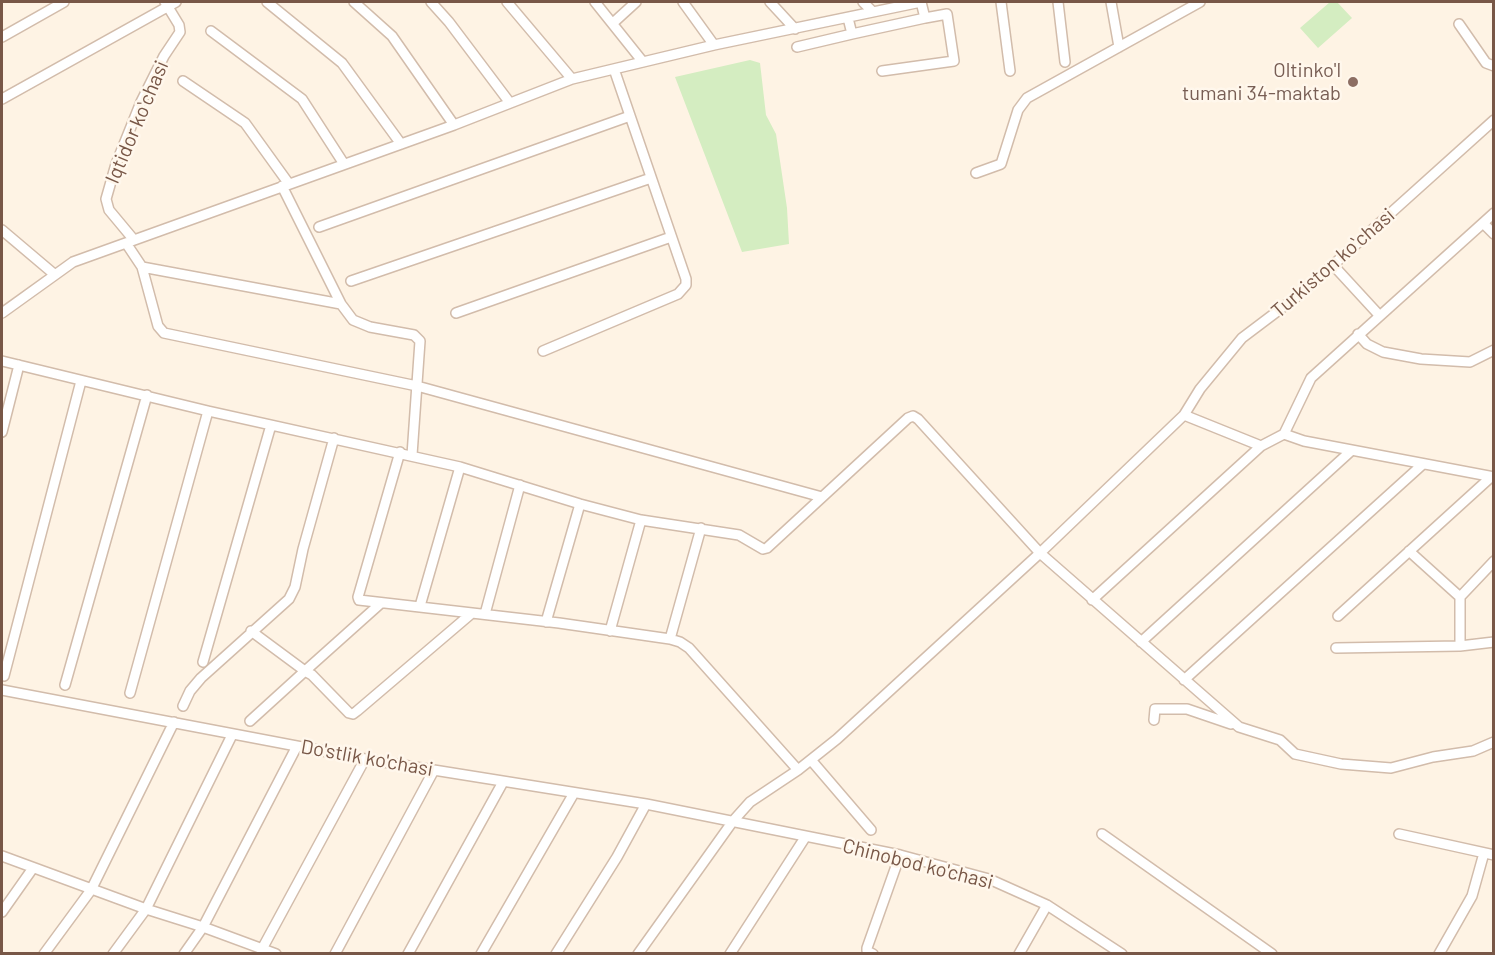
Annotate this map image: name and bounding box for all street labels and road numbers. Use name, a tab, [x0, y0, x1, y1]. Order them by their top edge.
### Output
street label: Iqtidor koʻchasi	[100, 57, 174, 187]
street label: Turkiston koʻchasi	[1267, 203, 1399, 323]
street label: Do'stlik ko'chasi	[299, 735, 435, 781]
street label: Chinobod ko'chasi	[840, 834, 996, 894]

